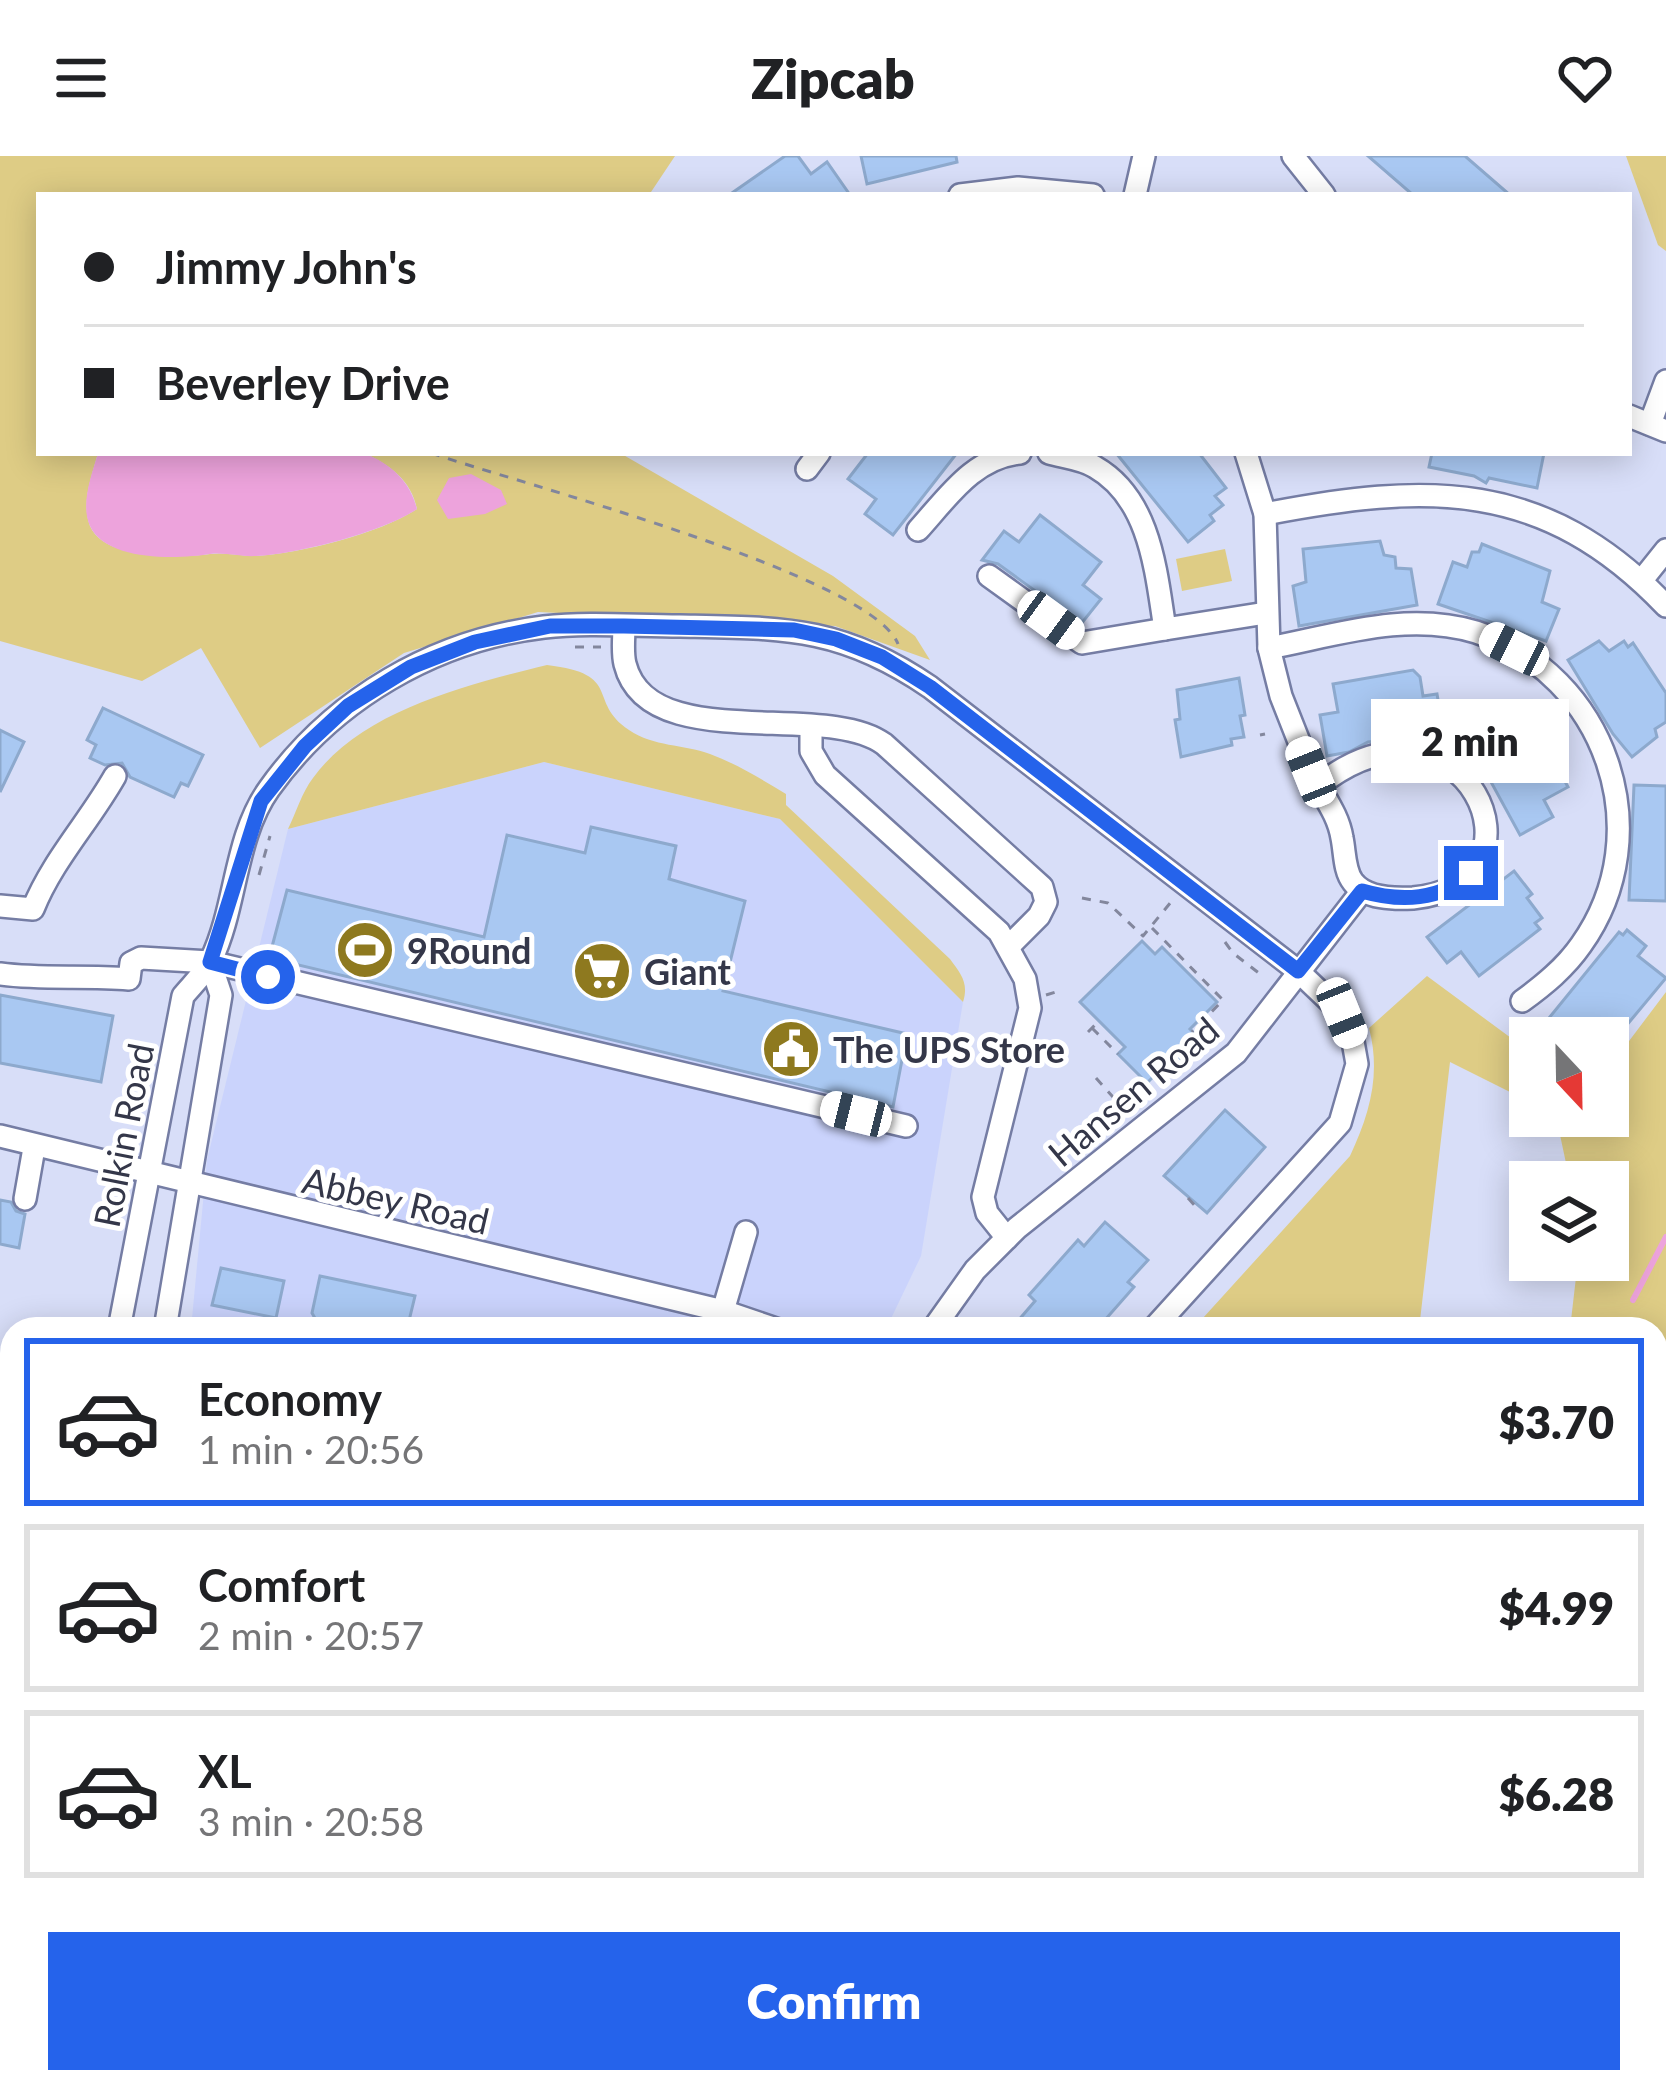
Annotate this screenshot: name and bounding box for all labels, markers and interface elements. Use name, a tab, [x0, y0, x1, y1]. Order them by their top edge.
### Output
icon: menu	[48, 45, 114, 111]
icon: heart	[1552, 45, 1618, 111]
text: Zipcab	[751, 46, 915, 111]
text: Jimmy John's	[156, 240, 417, 294]
text: Beverley Drive	[156, 356, 450, 410]
car	[1011, 584, 1091, 656]
car	[1474, 617, 1554, 681]
callout: 2 min	[1372, 699, 1570, 783]
text: 2 min	[1421, 718, 1519, 764]
car	[1281, 732, 1341, 812]
route end	[1444, 846, 1498, 900]
sports icon: 9Round	[334, 919, 396, 981]
place label: 9Round	[407, 928, 532, 972]
supermarket icon: Giant	[571, 940, 633, 1002]
place label: Giant	[644, 949, 732, 993]
route start	[241, 950, 295, 1004]
car	[1312, 973, 1372, 1053]
street label: Hansen Road	[1039, 1007, 1227, 1175]
north arrow	[1509, 1017, 1629, 1137]
map controls	[1509, 1017, 1629, 1281]
public building icon: The UPS Store	[760, 1018, 822, 1080]
place label: The UPS Store	[833, 1027, 1065, 1071]
street label: Rolkin Road	[84, 1039, 162, 1231]
car	[817, 1088, 895, 1140]
street label: Abbey Road	[299, 1157, 493, 1243]
button: layers	[1509, 1161, 1629, 1281]
icon: car	[54, 1368, 162, 1476]
text: Economy	[198, 1372, 382, 1426]
text: $3.70	[1499, 1395, 1614, 1449]
text: 1 min · 20:56	[198, 1426, 424, 1472]
icon: car	[54, 1554, 162, 1662]
text: Comfort	[198, 1558, 365, 1612]
text: $4.99	[1499, 1581, 1614, 1635]
text: 2 min · 20:57	[198, 1612, 424, 1658]
icon: car	[54, 1740, 162, 1848]
text: XL	[198, 1744, 252, 1798]
text: $6.28	[1499, 1767, 1614, 1821]
text: 3 min · 20:58	[198, 1798, 424, 1844]
button: Confirm	[48, 1932, 1620, 2070]

